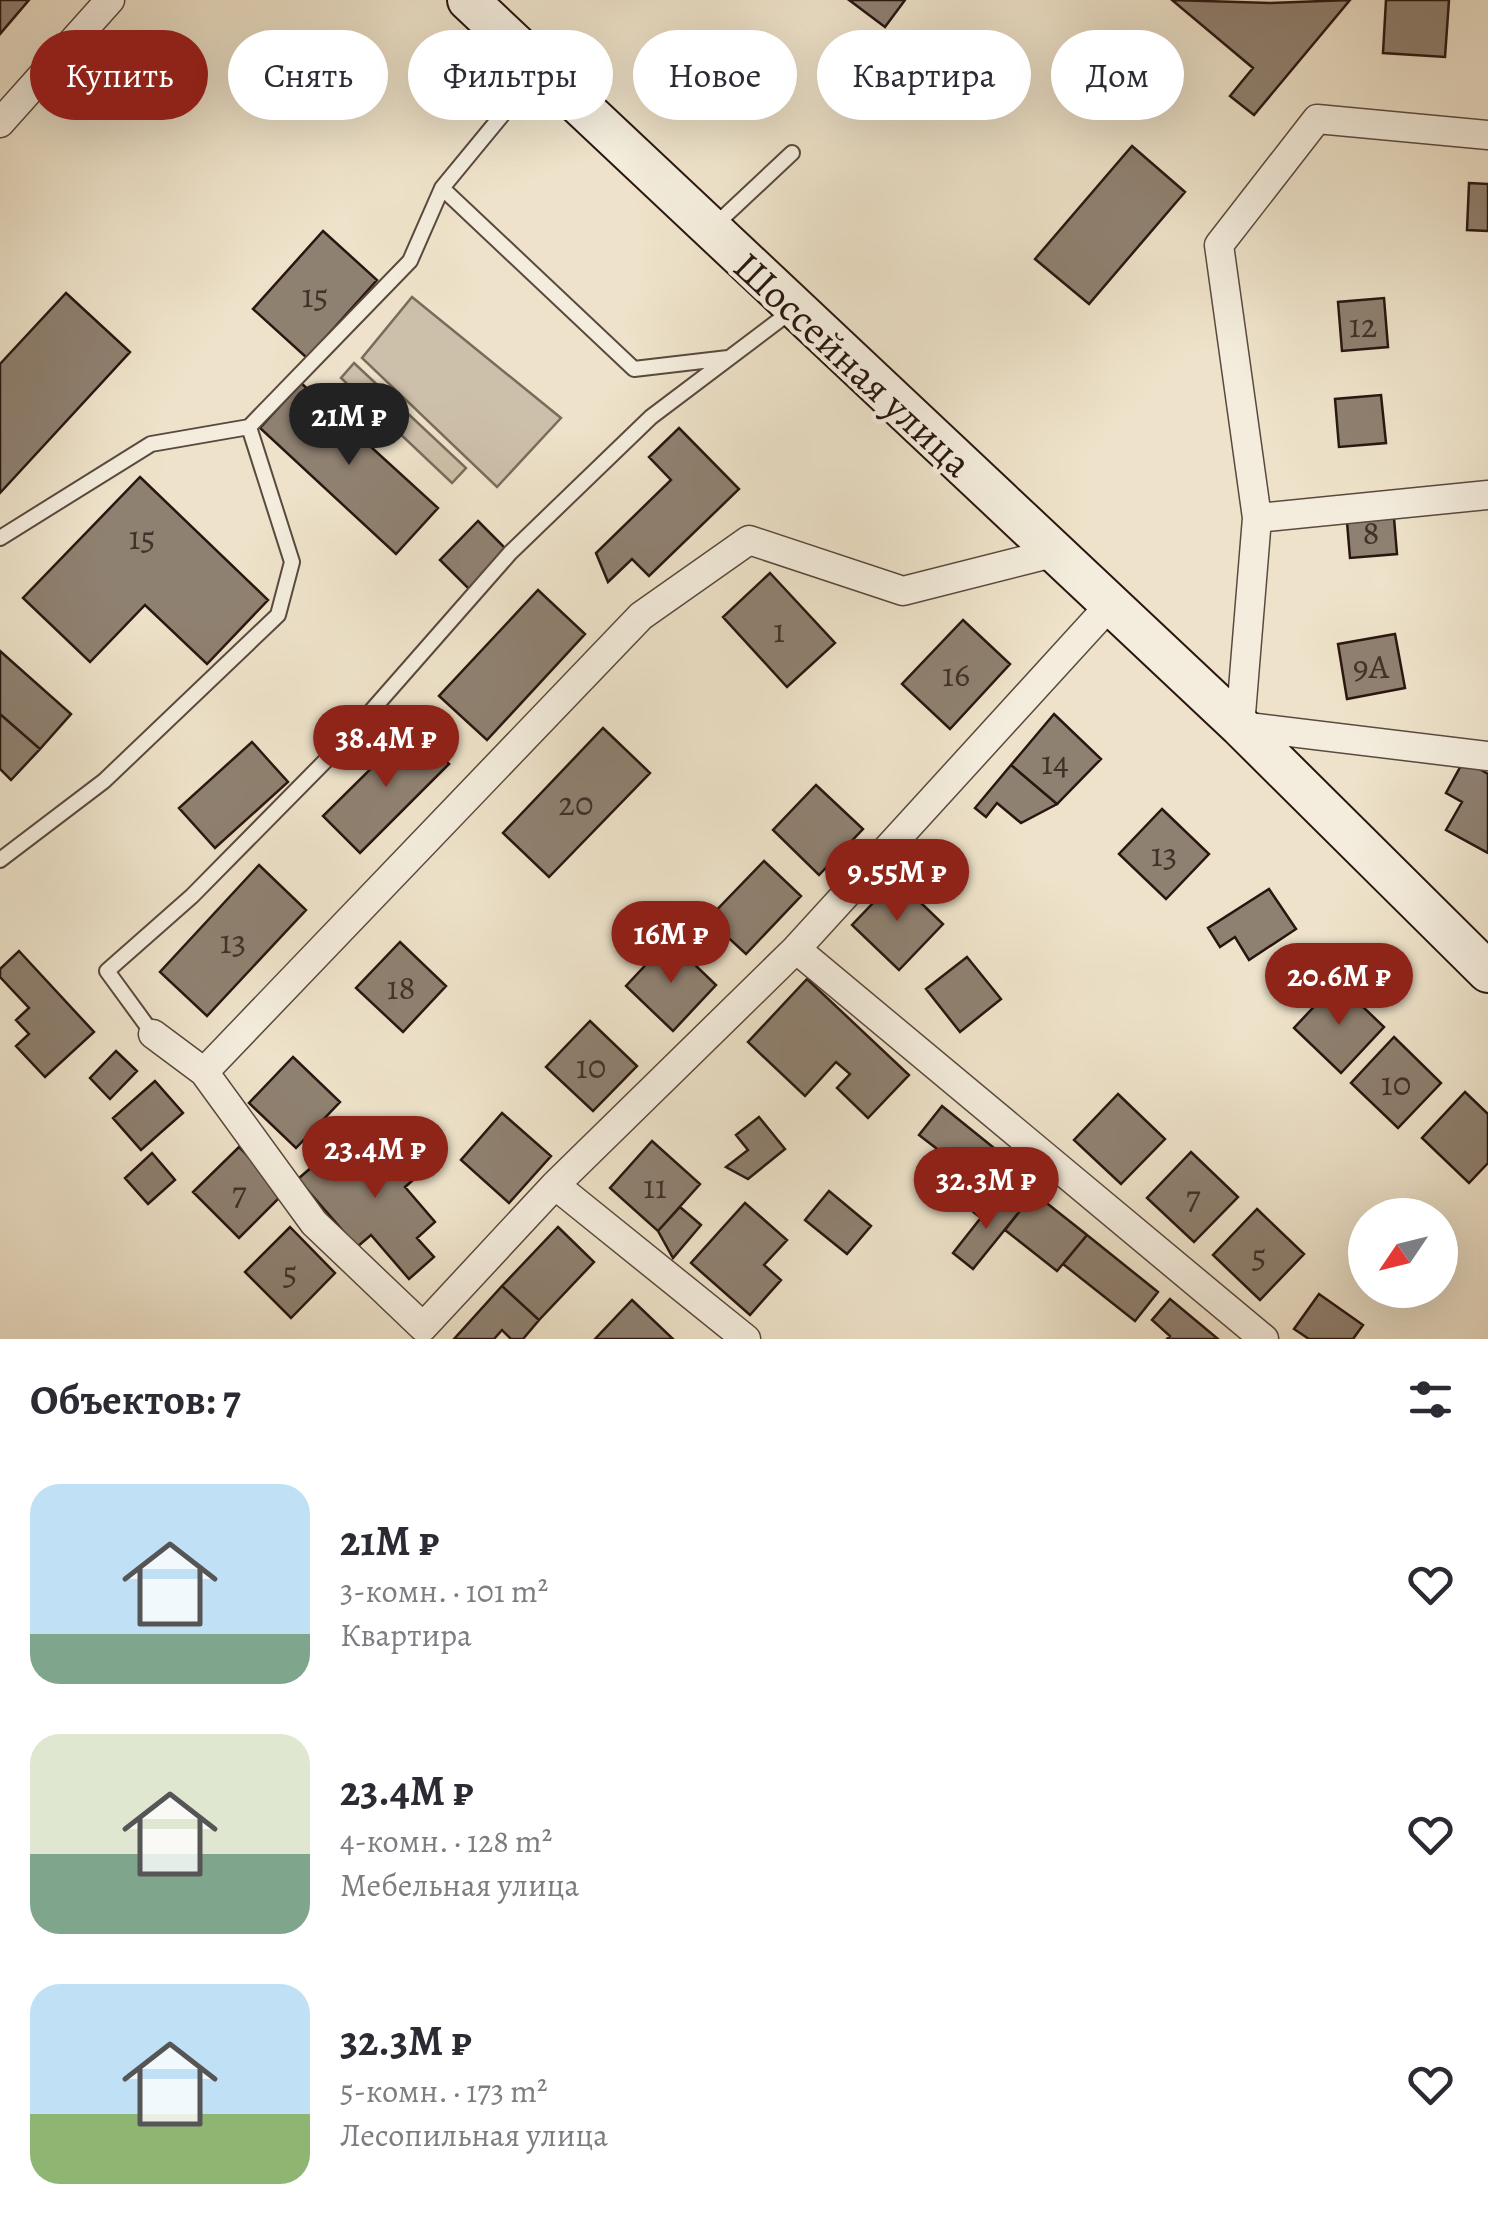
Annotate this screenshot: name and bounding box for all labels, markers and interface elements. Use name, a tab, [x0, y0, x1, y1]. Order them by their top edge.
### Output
chip: Купить	[30, 30, 208, 120]
chip: Снять	[228, 30, 388, 120]
chip: Фильтры	[408, 30, 613, 120]
chip: Новое	[633, 30, 797, 120]
chip: Квартира	[817, 30, 1031, 120]
chip: Дом	[1051, 30, 1184, 120]
street label: Шоссейная улица	[721, 239, 985, 490]
house number: 15	[301, 271, 329, 319]
house number: 12	[1349, 301, 1377, 349]
pin: 21M ₽	[279, 383, 419, 468]
text: 21M ₽	[311, 393, 387, 437]
house number: 8	[1363, 508, 1379, 556]
house number: 15	[128, 513, 156, 561]
house number: 1	[773, 606, 785, 654]
house number: 9А	[1353, 642, 1390, 690]
house number: 16	[942, 650, 970, 698]
pin: 38.4M ₽	[294, 705, 478, 790]
text: 38.4M ₽	[335, 715, 437, 759]
house number: 14	[1041, 738, 1069, 786]
house number: 20	[558, 779, 594, 827]
house number: 13	[1151, 830, 1177, 878]
pin: 9.55M ₽	[805, 839, 989, 924]
text: 9.55M ₽	[847, 849, 947, 893]
pin: 16M ₽	[601, 901, 741, 986]
text: 16M ₽	[633, 911, 709, 955]
house number: 13	[220, 917, 246, 965]
pin: 20.6M ₽	[1247, 943, 1431, 1028]
text: 20.6M ₽	[1287, 953, 1391, 997]
house number: 18	[387, 963, 415, 1011]
house number: 10	[576, 1042, 606, 1090]
house number: 10	[1381, 1059, 1411, 1107]
pin: 23.4M ₽	[283, 1116, 467, 1201]
text: 23.4M ₽	[324, 1126, 426, 1170]
pin: 32.3M ₽	[894, 1147, 1078, 1232]
text: 32.3M ₽	[936, 1157, 1036, 1201]
house number: 11	[643, 1162, 667, 1210]
house number: 7	[232, 1169, 247, 1217]
house number: 7	[1186, 1173, 1201, 1221]
north arrow	[1348, 1198, 1458, 1308]
map controls	[1348, 1198, 1458, 1308]
house number: 5	[1251, 1231, 1267, 1279]
house number: 5	[282, 1248, 298, 1296]
text: Объектов: 7	[30, 1371, 241, 1428]
icon: filters	[1403, 1372, 1458, 1427]
text: 21M ₽	[340, 1512, 439, 1569]
icon: home	[110, 1524, 230, 1644]
icon: heart	[1403, 1557, 1458, 1612]
text: 3-комн. · 101 m²	[340, 1569, 548, 1613]
text: Квартира	[340, 1613, 472, 1657]
text: 23.4M ₽	[340, 1762, 474, 1819]
icon: home	[110, 1774, 230, 1894]
icon: heart	[1403, 1807, 1458, 1862]
text: 4-комн. · 128 m²	[340, 1819, 552, 1863]
text: Мебельная улица	[340, 1863, 579, 1907]
text: 32.3M ₽	[340, 2012, 472, 2069]
icon: home	[110, 2024, 230, 2144]
icon: heart	[1403, 2057, 1458, 2112]
text: 5-комн. · 173 m²	[340, 2069, 547, 2113]
text: Лесопильная улица	[340, 2113, 608, 2157]

